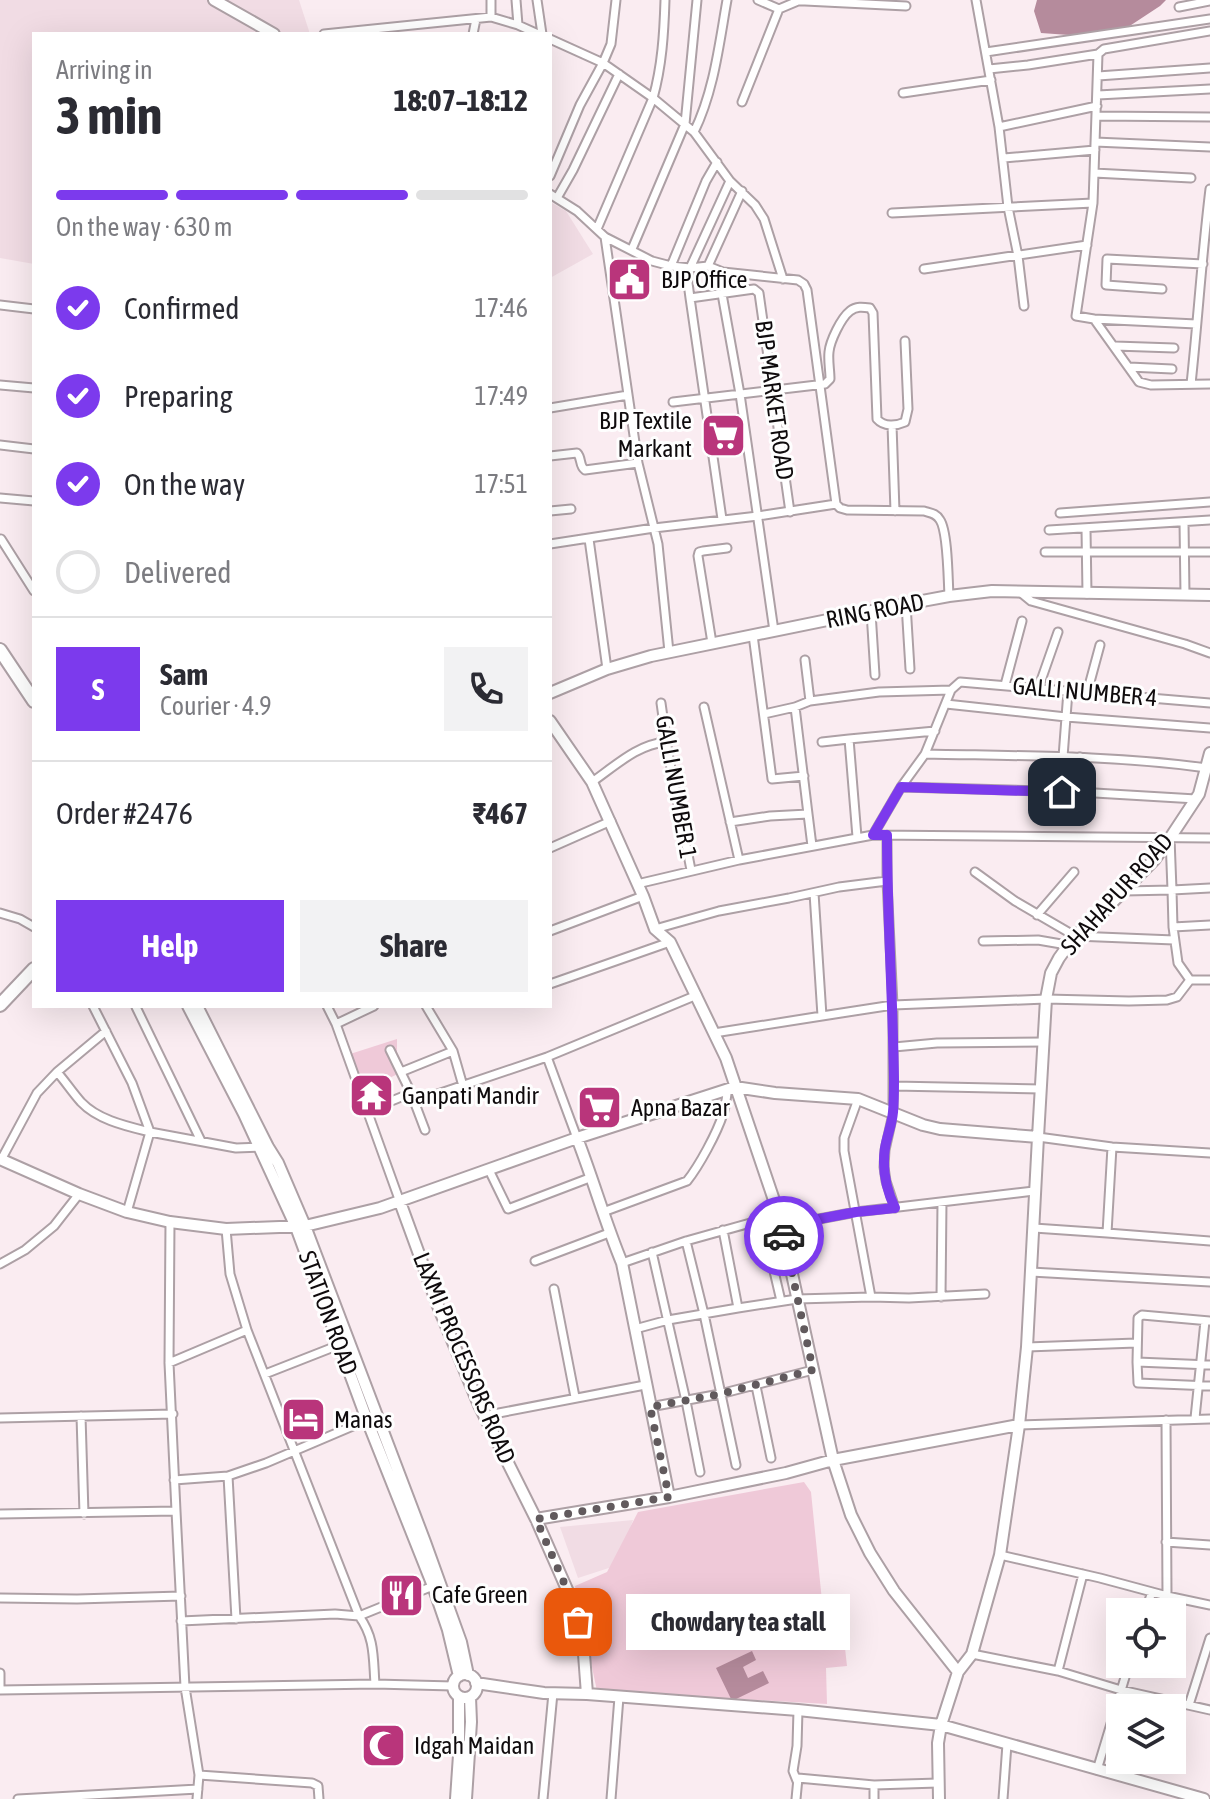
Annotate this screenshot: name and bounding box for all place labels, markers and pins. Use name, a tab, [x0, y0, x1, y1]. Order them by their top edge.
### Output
public building icon: BJP Office	[606, 256, 654, 304]
place label: BJP Office	[661, 266, 747, 293]
place label: BJP Textile Markant	[599, 407, 692, 462]
supermarket icon: BJP Textile Markant	[699, 411, 747, 459]
pin	[1028, 758, 1096, 826]
temple icon: Ganpati Mandir	[347, 1072, 395, 1120]
place label: Ganpati Mandir	[402, 1082, 540, 1109]
supermarket icon: Apna Bazar	[576, 1084, 624, 1132]
place label: Apna Bazar	[631, 1094, 731, 1121]
hotel icon: Manas	[279, 1396, 327, 1444]
place label: Manas	[334, 1406, 393, 1433]
restaurant icon: Cafe Green	[377, 1571, 425, 1619]
place label: Cafe Green	[432, 1581, 528, 1608]
pin	[544, 1588, 612, 1656]
callout: Chowdary tea stall	[626, 1594, 850, 1650]
mosque icon: Idgah Maidan	[359, 1722, 407, 1770]
place label: Idgah Maidan	[414, 1732, 534, 1759]

